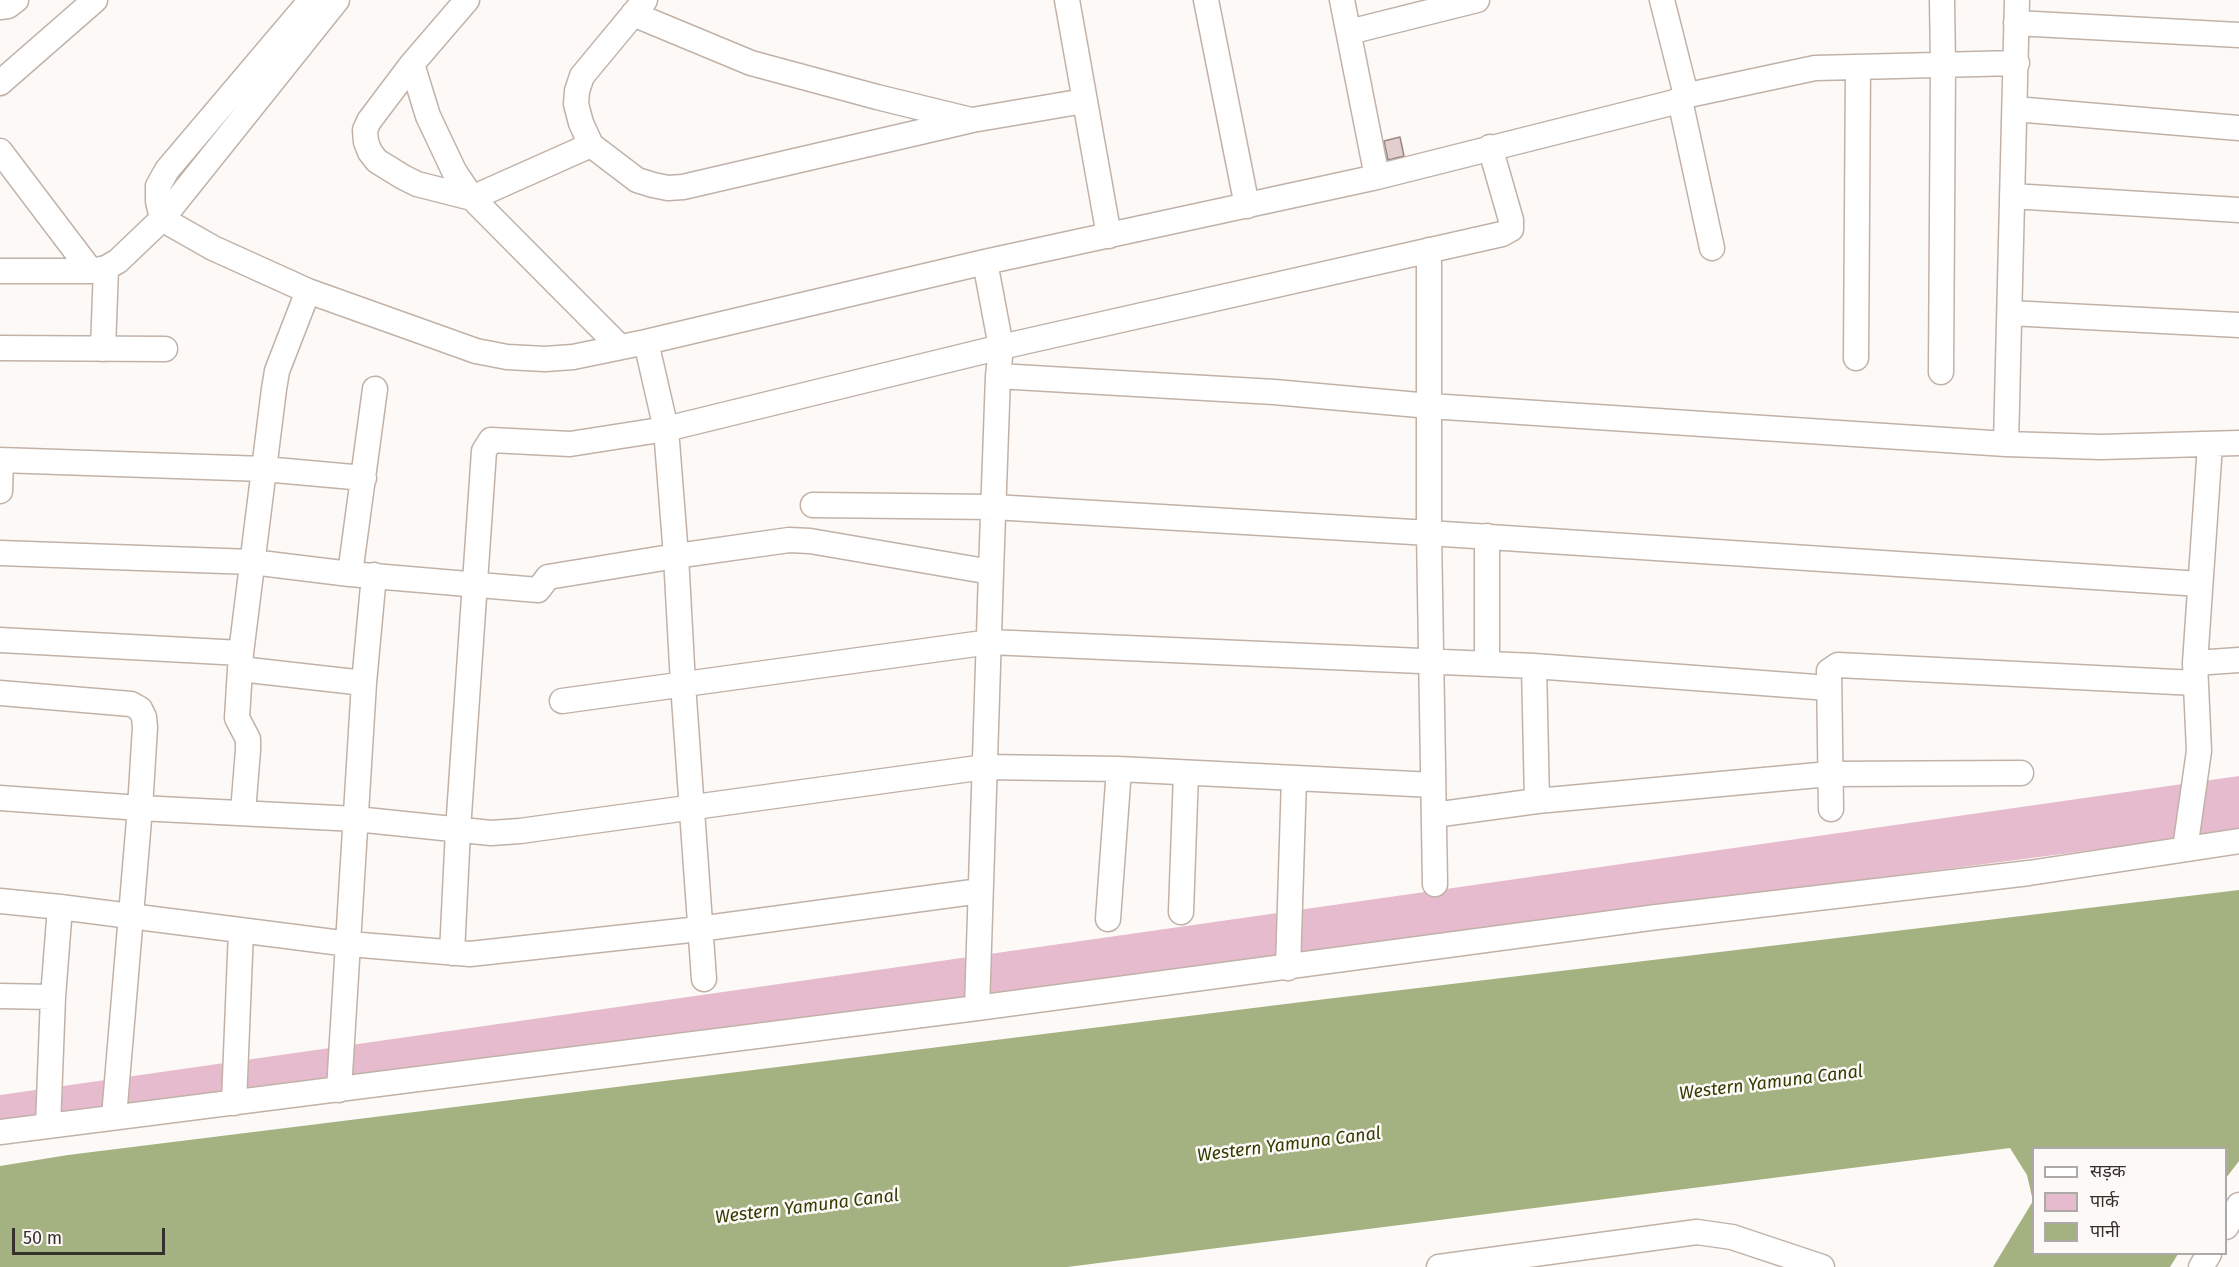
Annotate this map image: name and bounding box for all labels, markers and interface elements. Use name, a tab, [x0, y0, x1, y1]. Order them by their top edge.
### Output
water label: Western Yamuna Canal	[1678, 1061, 1864, 1105]
water label: Western Yamuna Canal	[1196, 1123, 1382, 1167]
legend	[2032, 1147, 2227, 1255]
text: सड़क	[2090, 1160, 2126, 1182]
water label: Western Yamuna Canal	[714, 1185, 900, 1229]
text: पार्क	[2090, 1190, 2119, 1212]
scale bar	[15, 1216, 168, 1254]
text: पानी	[2090, 1220, 2120, 1242]
text: 50 m	[23, 1227, 62, 1249]

